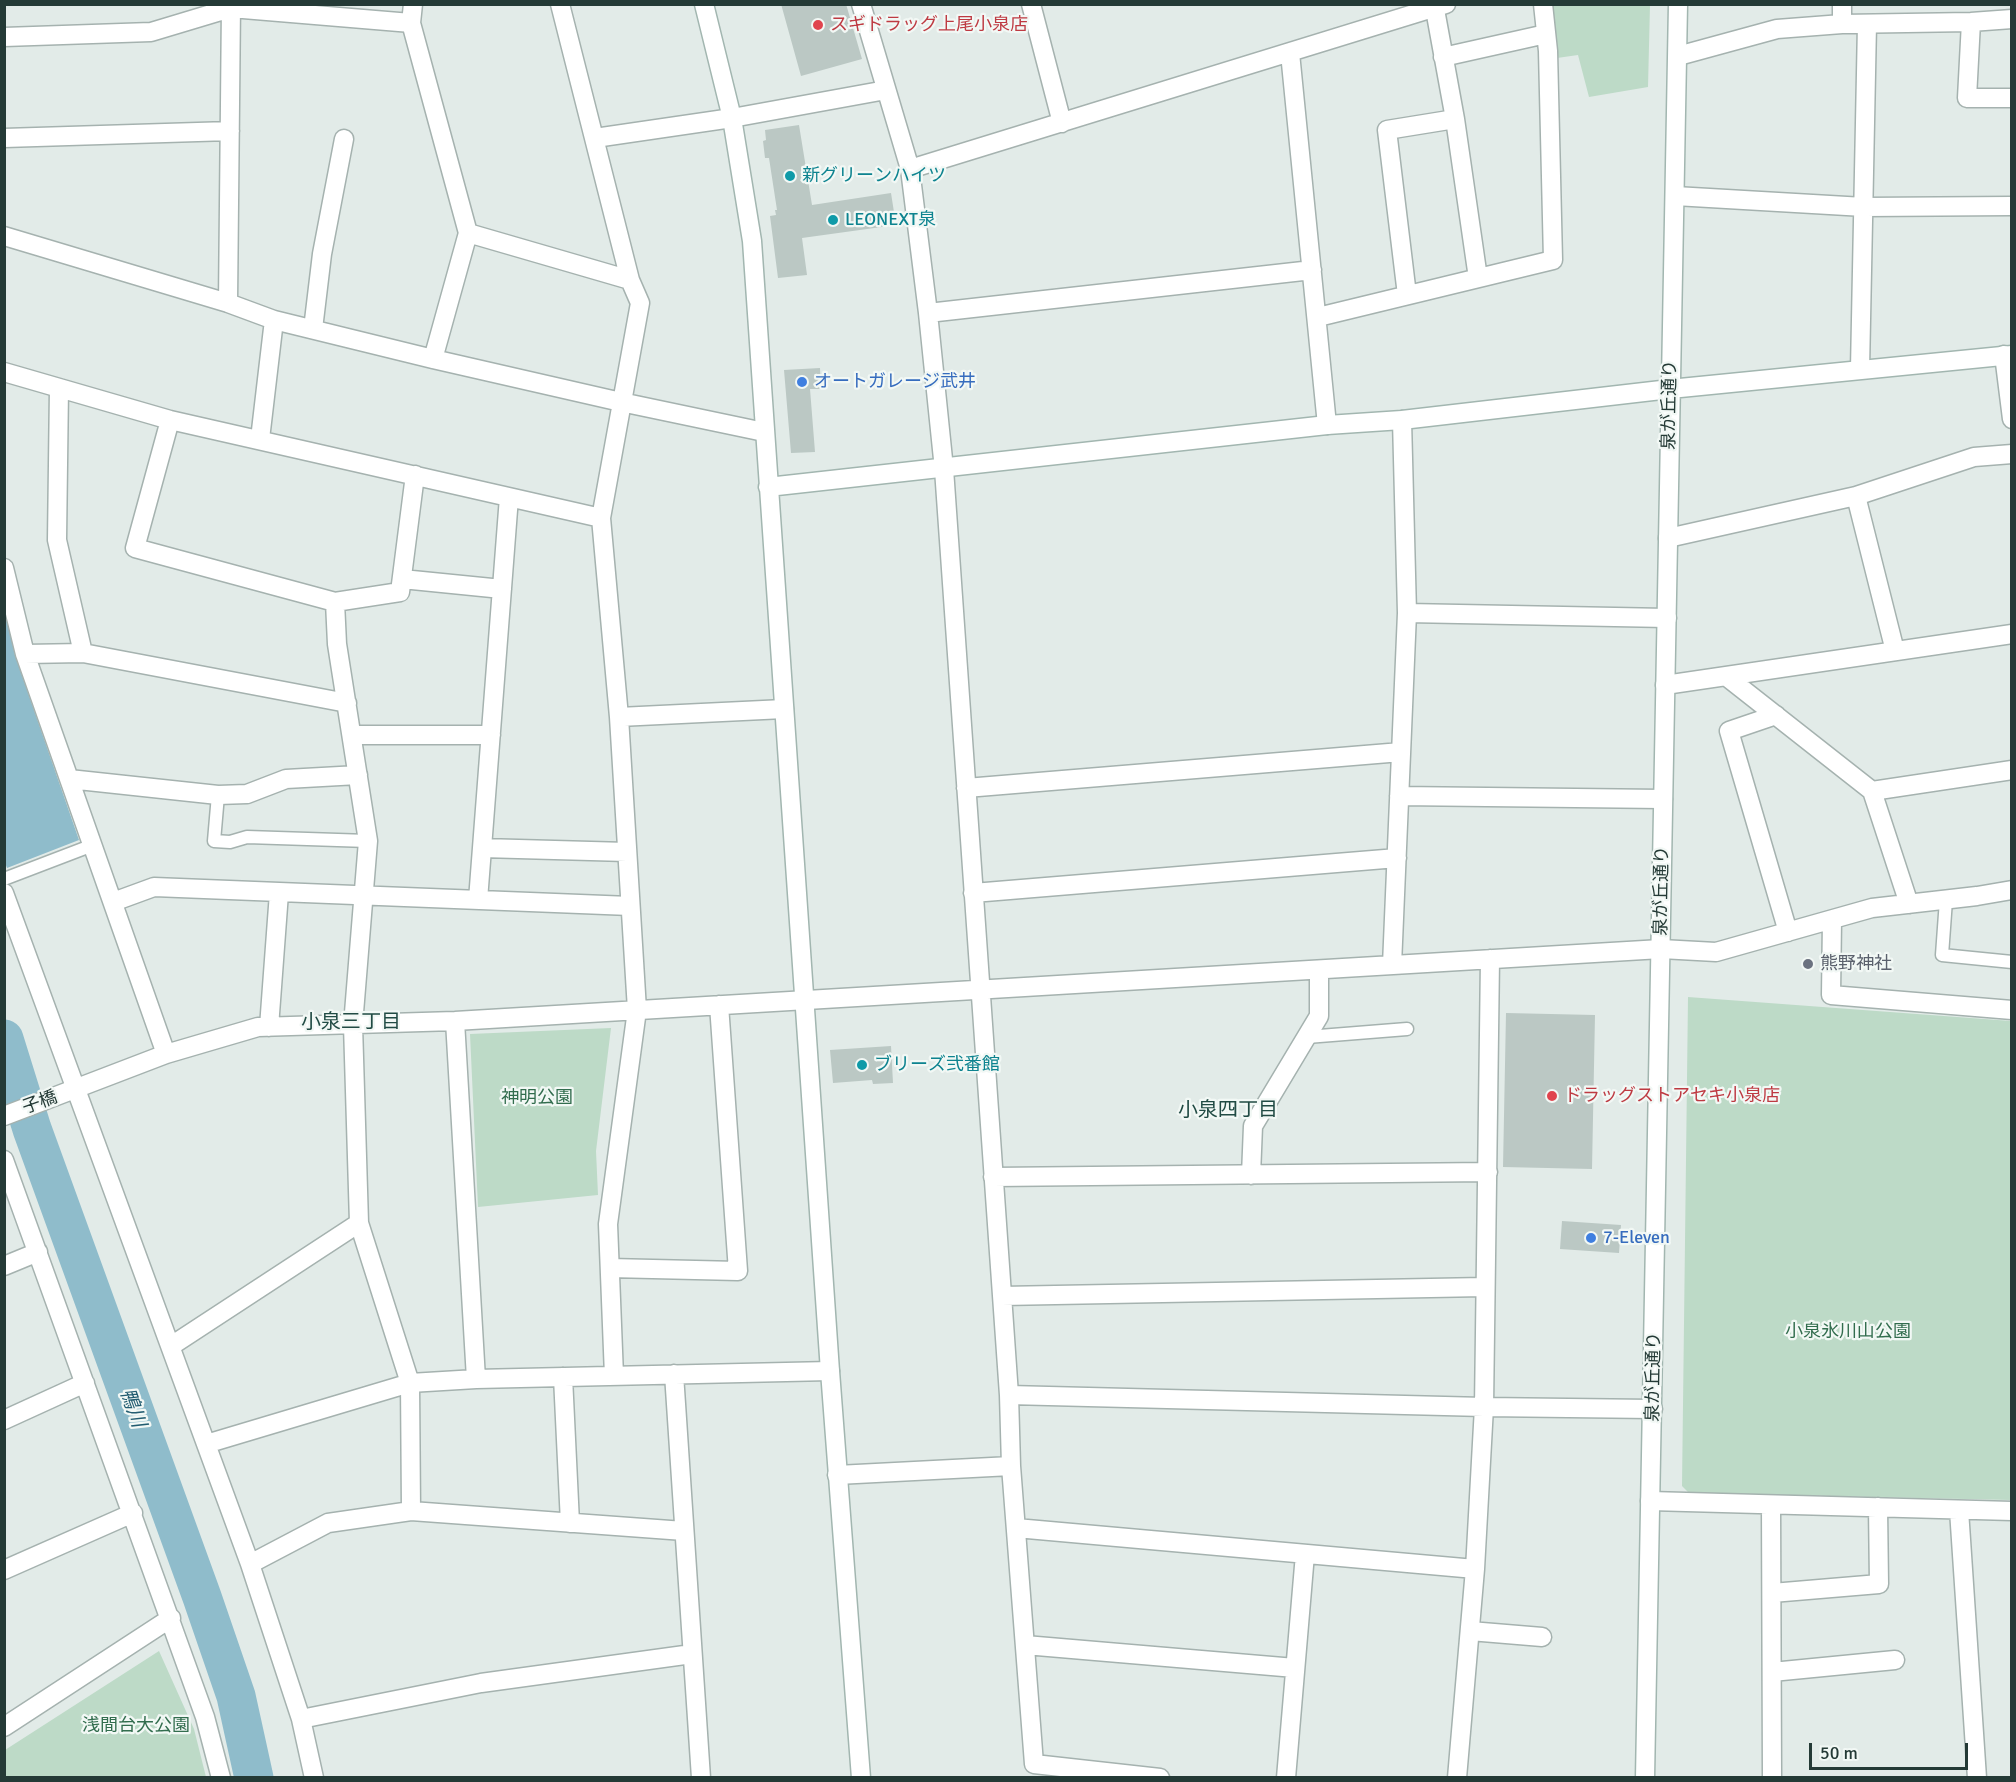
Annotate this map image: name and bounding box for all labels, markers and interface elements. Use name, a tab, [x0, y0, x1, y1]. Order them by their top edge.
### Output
place label: スギドラッグ上尾小泉店	[830, 14, 1028, 36]
marker: スギドラッグ上尾小泉店	[811, 18, 825, 32]
place label: 新グリーンハイツ	[802, 165, 946, 187]
marker: 新グリーンハイツ	[783, 169, 797, 183]
place label: LEONEXT泉	[845, 209, 936, 231]
marker: LEONEXT泉	[826, 213, 840, 227]
street label: 泉が丘通り	[1658, 360, 1682, 450]
place label: オートガレージ武井	[814, 371, 976, 393]
marker: オートガレージ武井	[795, 375, 809, 389]
street label: 泉が丘通り	[1650, 846, 1674, 936]
place label: 熊野神社	[1820, 953, 1892, 975]
marker: 熊野神社	[1801, 957, 1815, 971]
district label: 小泉三丁目	[301, 1011, 401, 1035]
place label: ブリーズ弐番館	[874, 1054, 1000, 1076]
marker: ブリーズ弐番館	[855, 1058, 869, 1072]
place label: ドラッグストアセキ小泉店	[1564, 1085, 1780, 1107]
street label: 子橋	[19, 1087, 61, 1119]
park label: 神明公園	[501, 1087, 573, 1109]
marker: ドラッグストアセキ小泉店	[1545, 1089, 1559, 1103]
district label: 小泉四丁目	[1178, 1099, 1278, 1123]
place label: 7-Eleven	[1603, 1227, 1670, 1249]
marker: 7-Eleven	[1584, 1231, 1598, 1245]
park label: 小泉氷川山公園	[1785, 1321, 1911, 1343]
street label: 泉が丘通り	[1642, 1332, 1666, 1422]
water label: 鴨川	[114, 1385, 150, 1431]
park label: 浅間台大公園	[82, 1715, 190, 1737]
scale bar	[1812, 1731, 1971, 1769]
text: 50 m	[1820, 1742, 1858, 1764]

